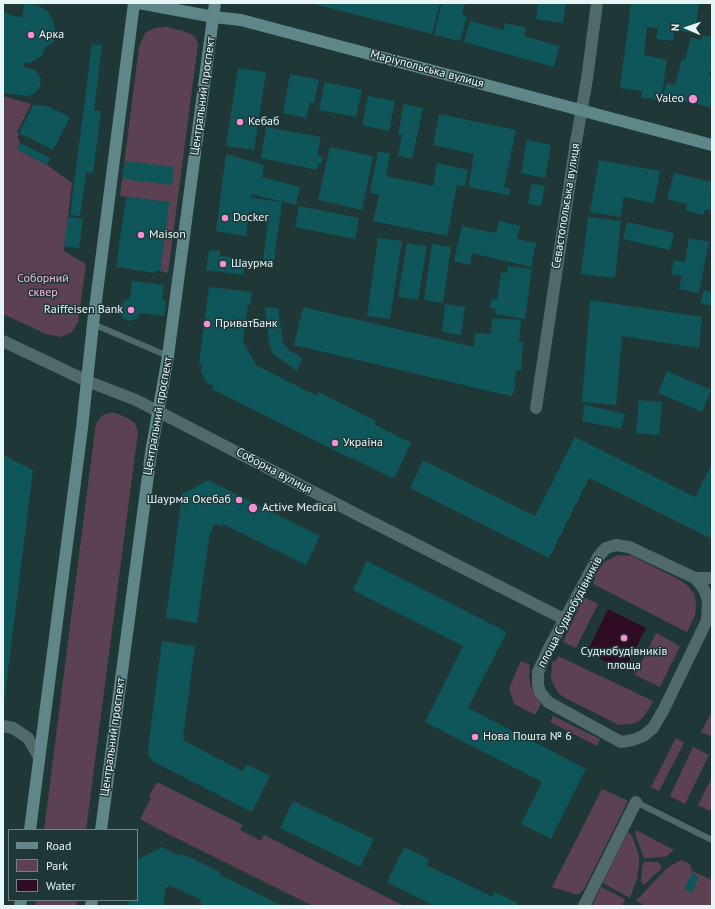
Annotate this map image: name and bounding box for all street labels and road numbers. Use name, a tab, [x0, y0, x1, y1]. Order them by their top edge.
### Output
street label: Центральний проспект	[188, 36, 218, 156]
street label: Маріупольська вулиця	[369, 47, 485, 91]
street label: Севастопольська вулиця	[549, 142, 583, 270]
street label: Центральний проспект	[140, 356, 176, 476]
street label: Соборна вулиця	[233, 445, 315, 497]
street label: площа Суднобудівників	[535, 554, 605, 670]
street label: Центральний проспект	[98, 677, 128, 797]

